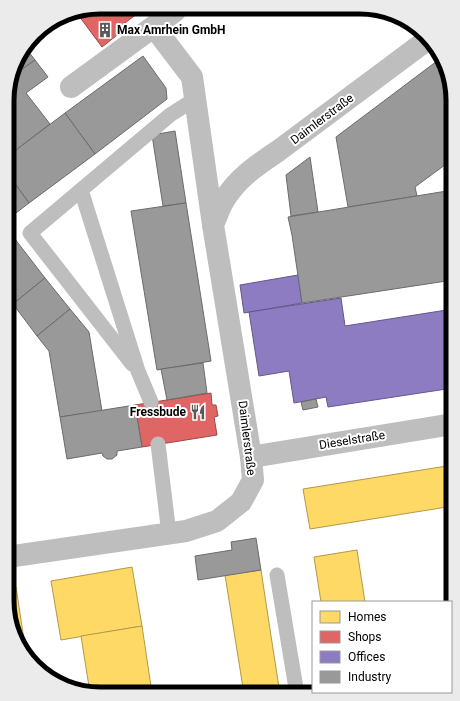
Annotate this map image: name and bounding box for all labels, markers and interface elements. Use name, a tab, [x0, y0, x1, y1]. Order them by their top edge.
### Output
building icon: Max Amrhein GmbH	[96, 21, 114, 39]
place label: Max Amrhein GmbH	[117, 23, 226, 37]
street label: Daimlerstraße	[288, 91, 356, 147]
street label: Daimlerstraße	[235, 400, 259, 476]
restaurant icon: Fressbude	[189, 403, 207, 421]
place label: Fressbude	[130, 405, 187, 419]
street label: Dieselstraße	[318, 428, 386, 452]
legend	[312, 601, 452, 693]
text: Homes	[348, 610, 386, 624]
text: Shops	[348, 630, 382, 644]
text: Offices	[348, 650, 385, 664]
text: Industry	[348, 670, 392, 684]

